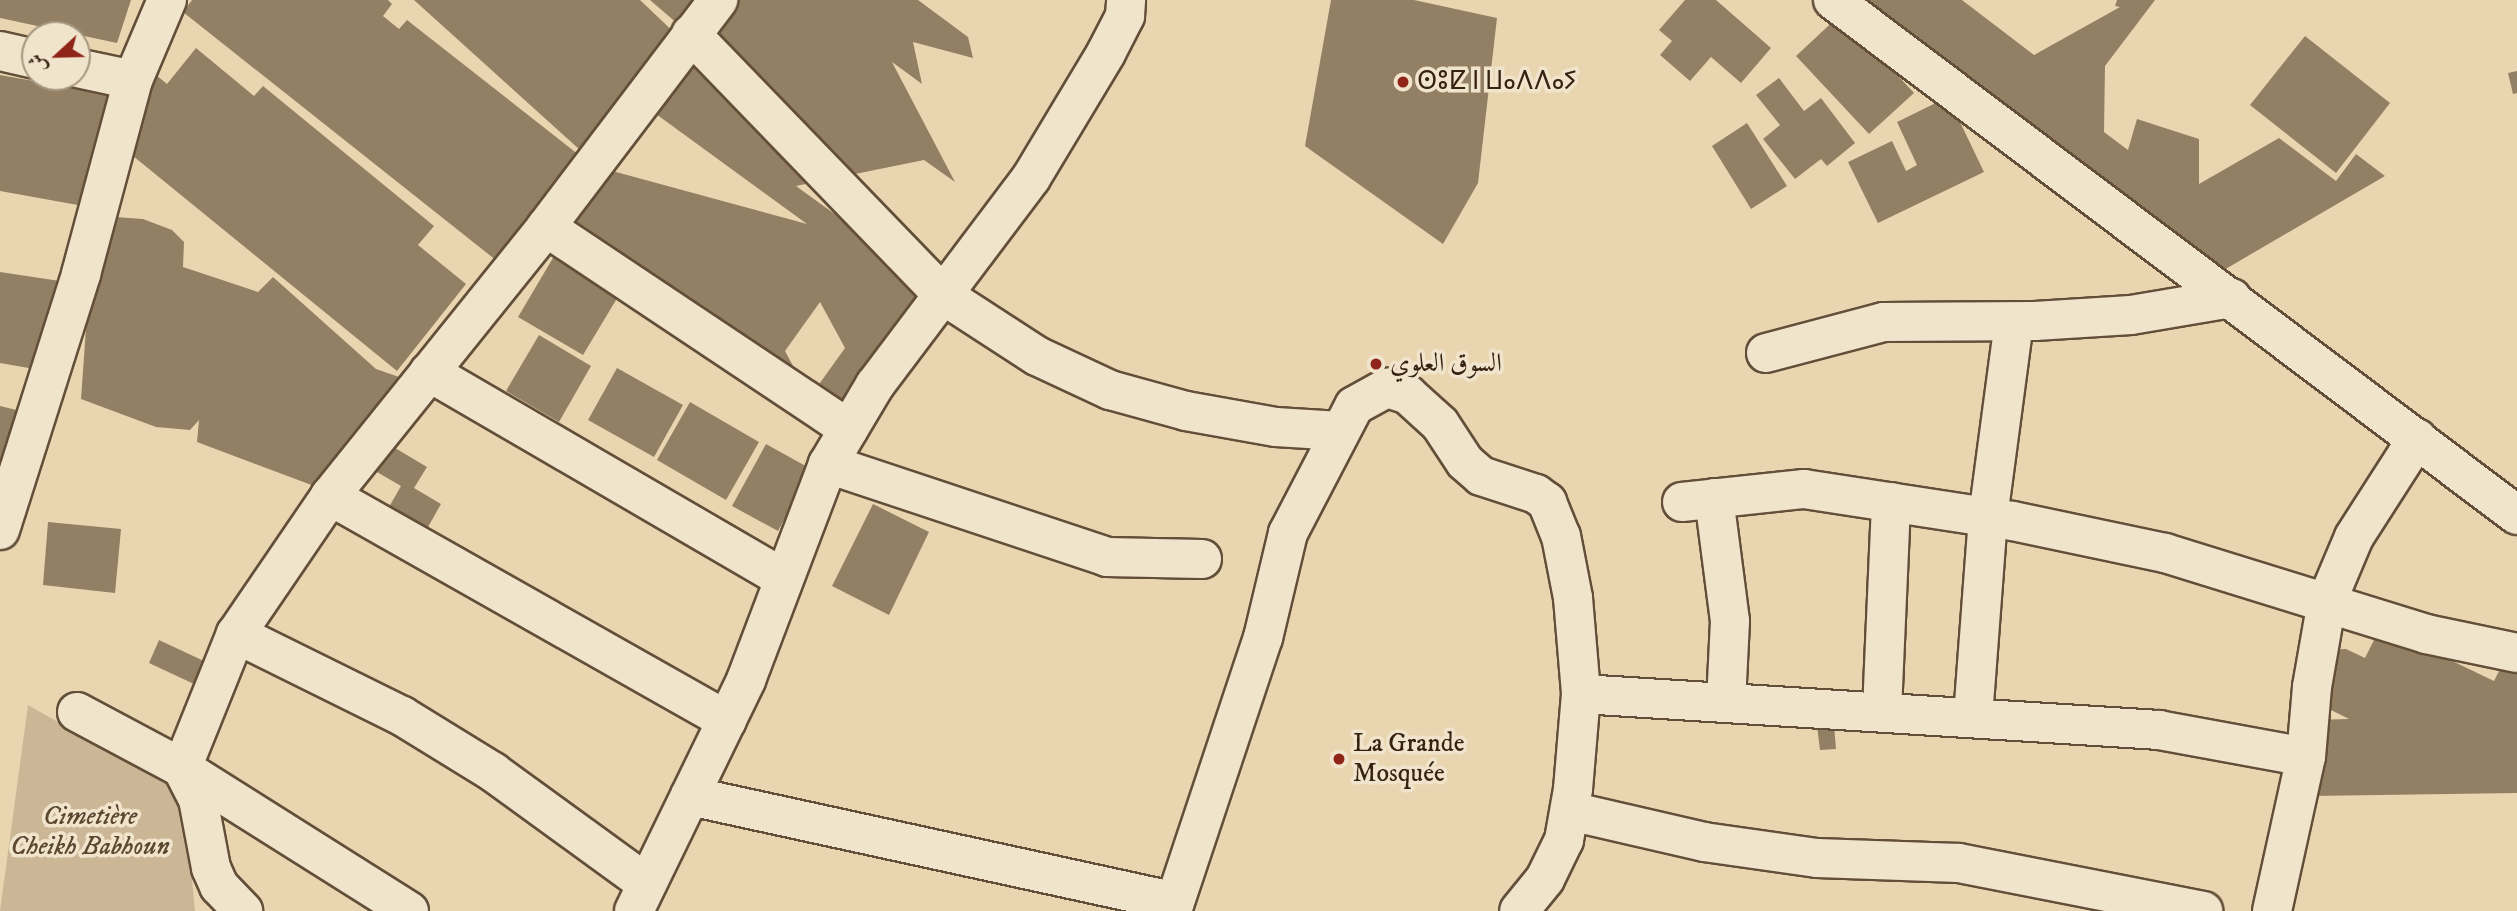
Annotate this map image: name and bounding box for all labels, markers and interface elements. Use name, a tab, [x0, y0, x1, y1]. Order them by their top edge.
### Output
north arrow	[21, 21, 91, 91]
text: ش	[24, 50, 52, 76]
place label: ⵙⵓⵇ ⵏ ⵡⴰⴷⴷⴰⵢ	[1417, 66, 1577, 98]
marker: ⵙⵓⵇ ⵏ ⵡⴰⴷⴷⴰⵢ	[1395, 74, 1411, 90]
place label: السوق العلوي	[1390, 348, 1502, 380]
marker: السوق العلوي	[1368, 356, 1384, 372]
place label: La Grande Mosquée	[1353, 728, 1465, 790]
marker: La Grande Mosquée	[1331, 751, 1347, 767]
park label: Cimetière Cheikh Babhoun	[10, 801, 170, 862]

